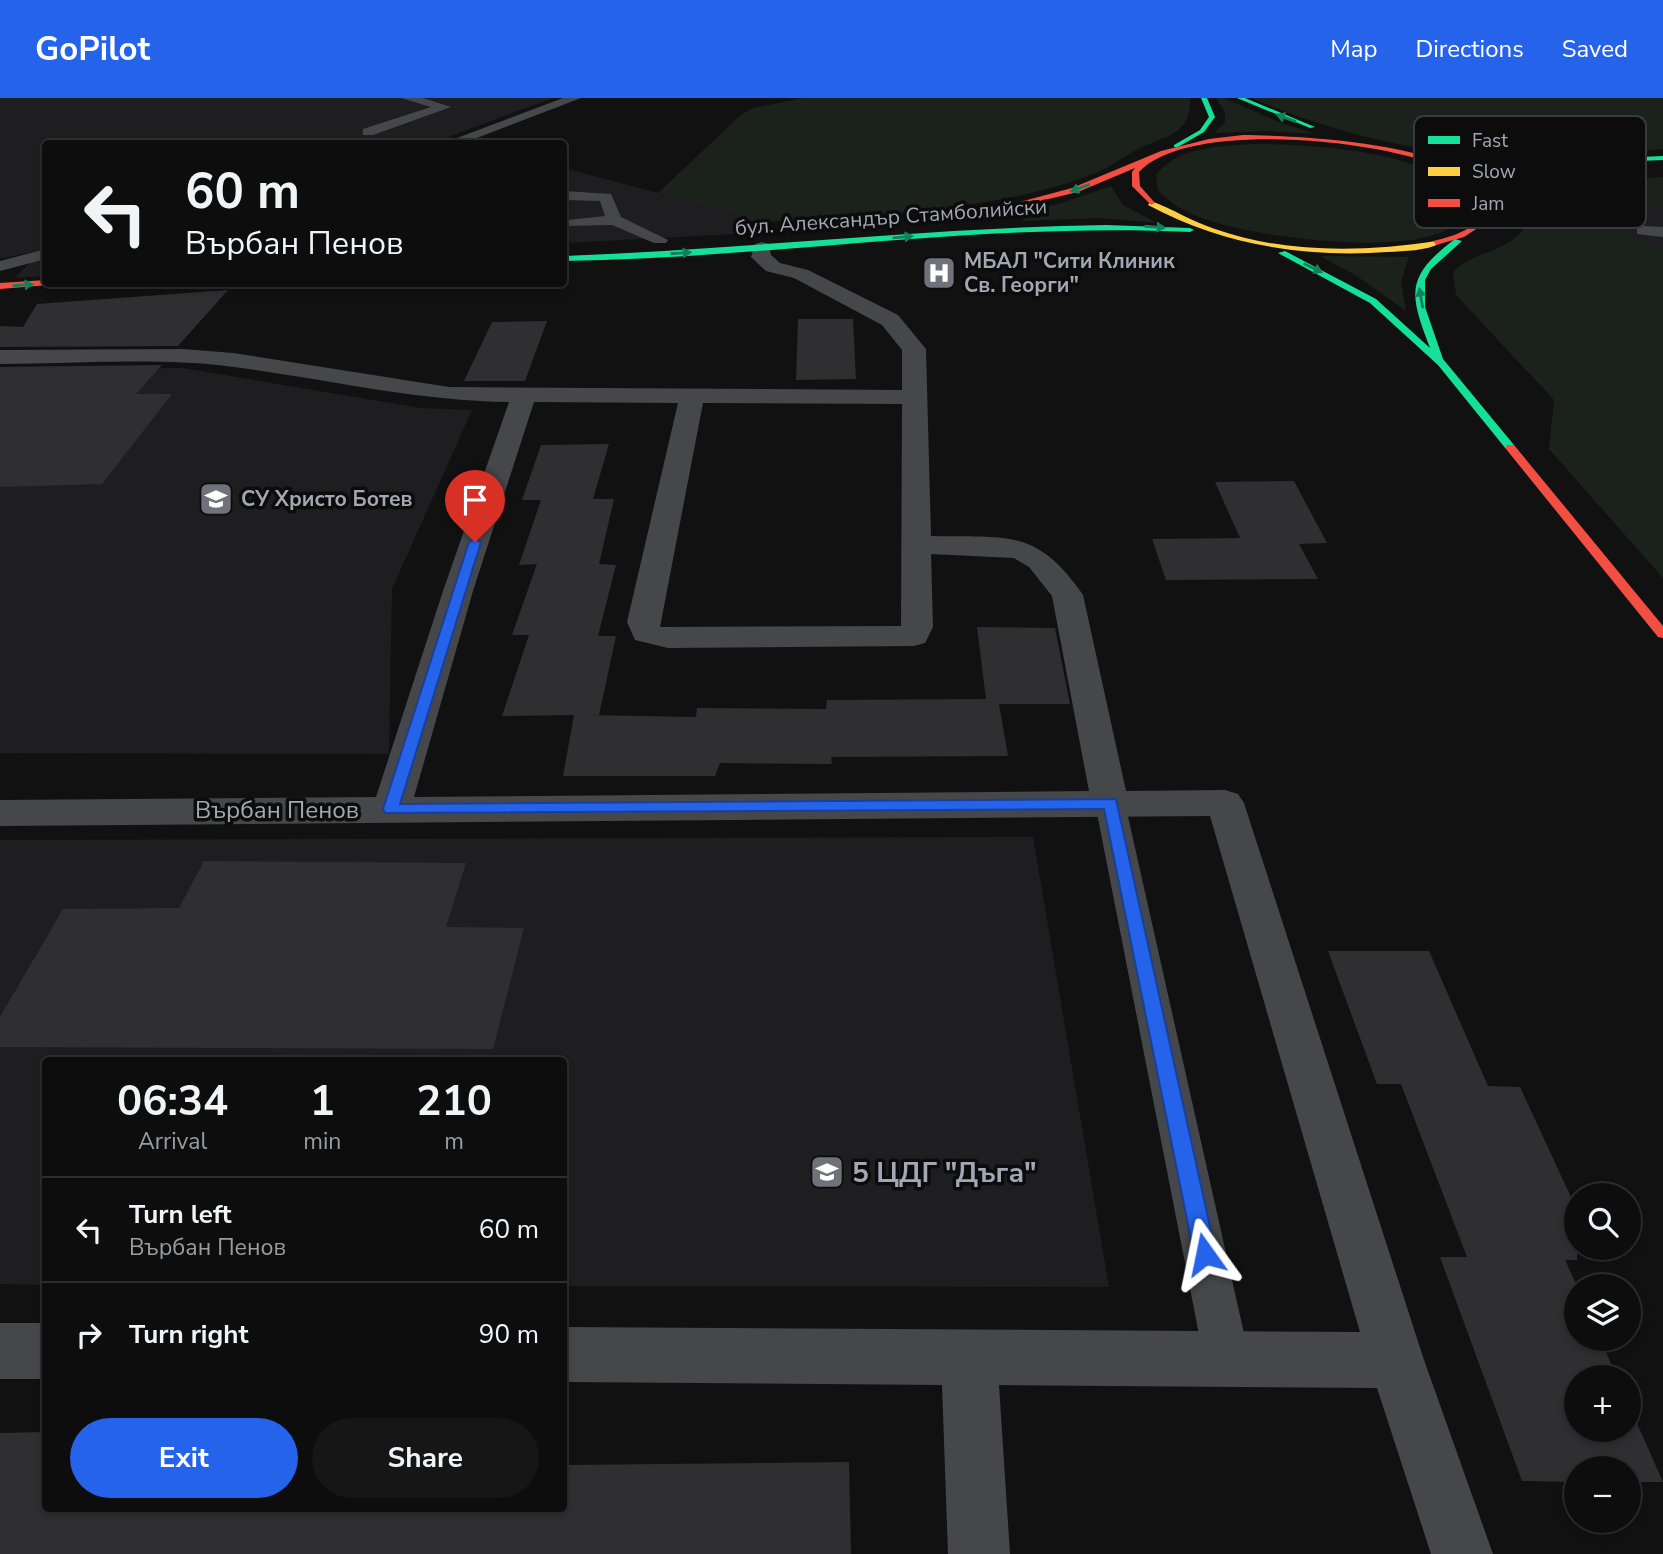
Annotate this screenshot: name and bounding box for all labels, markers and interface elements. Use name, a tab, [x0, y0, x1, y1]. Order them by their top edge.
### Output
text: GoPilot	[35, 27, 150, 72]
text: Map	[1330, 33, 1377, 65]
text: Directions	[1415, 33, 1524, 65]
text: Saved	[1562, 33, 1628, 65]
one-way arrow	[1275, 112, 1296, 123]
legend	[1414, 116, 1646, 228]
text: Fast	[1472, 128, 1508, 154]
text: 60 m	[185, 158, 300, 225]
text: Slow	[1472, 159, 1516, 185]
icon: left	[70, 168, 161, 259]
one-way arrow	[1070, 183, 1091, 194]
text: Jam	[1471, 191, 1505, 217]
street label: бул. Александър Стамболийски	[734, 192, 1048, 242]
text: Върбан Пенов	[185, 222, 404, 265]
one-way arrow	[1144, 222, 1166, 233]
one-way arrow	[893, 231, 915, 242]
place label: МБАЛ "Сити Клиник Св. Георги"	[964, 247, 1175, 299]
one-way arrow	[670, 248, 692, 259]
hospital icon: МБАЛ "Сити Клиник Св. Георги"	[920, 254, 958, 292]
one-way arrow	[1303, 262, 1323, 273]
one-way arrow	[12, 279, 34, 290]
one-way arrow	[1415, 287, 1426, 309]
pin	[445, 470, 505, 542]
school or university icon: СУ Христо Ботев	[197, 480, 235, 518]
icon: arrive	[456, 481, 494, 519]
place label: СУ Христо Ботев	[241, 485, 413, 513]
street label: Върбан Пенов	[195, 794, 359, 826]
text: 06:34	[117, 1073, 228, 1130]
text: 1	[310, 1073, 335, 1130]
text: 210	[416, 1073, 492, 1130]
text: Arrival	[138, 1126, 207, 1157]
text: min	[303, 1126, 341, 1157]
text: m	[444, 1126, 464, 1157]
school or university icon: 5 ЦДГ "Дъга"	[808, 1153, 846, 1191]
place label: 5 ЦДГ "Дъга"	[852, 1154, 1037, 1192]
map controls	[1564, 1183, 1641, 1533]
button: search	[1564, 1183, 1641, 1260]
text: Turn left	[129, 1197, 232, 1232]
icon: left	[70, 1211, 108, 1249]
text: 60 m	[479, 1212, 539, 1247]
position arrow	[1168, 1217, 1242, 1291]
text: Върбан Пенов	[129, 1232, 286, 1263]
button: layers	[1564, 1274, 1641, 1351]
icon: right	[70, 1316, 108, 1354]
text: Turn right	[129, 1317, 248, 1352]
text: 90 m	[479, 1317, 539, 1352]
button: +	[1564, 1365, 1641, 1442]
button: Exit	[70, 1418, 298, 1498]
button: Share	[312, 1418, 539, 1498]
button: −	[1564, 1456, 1641, 1533]

